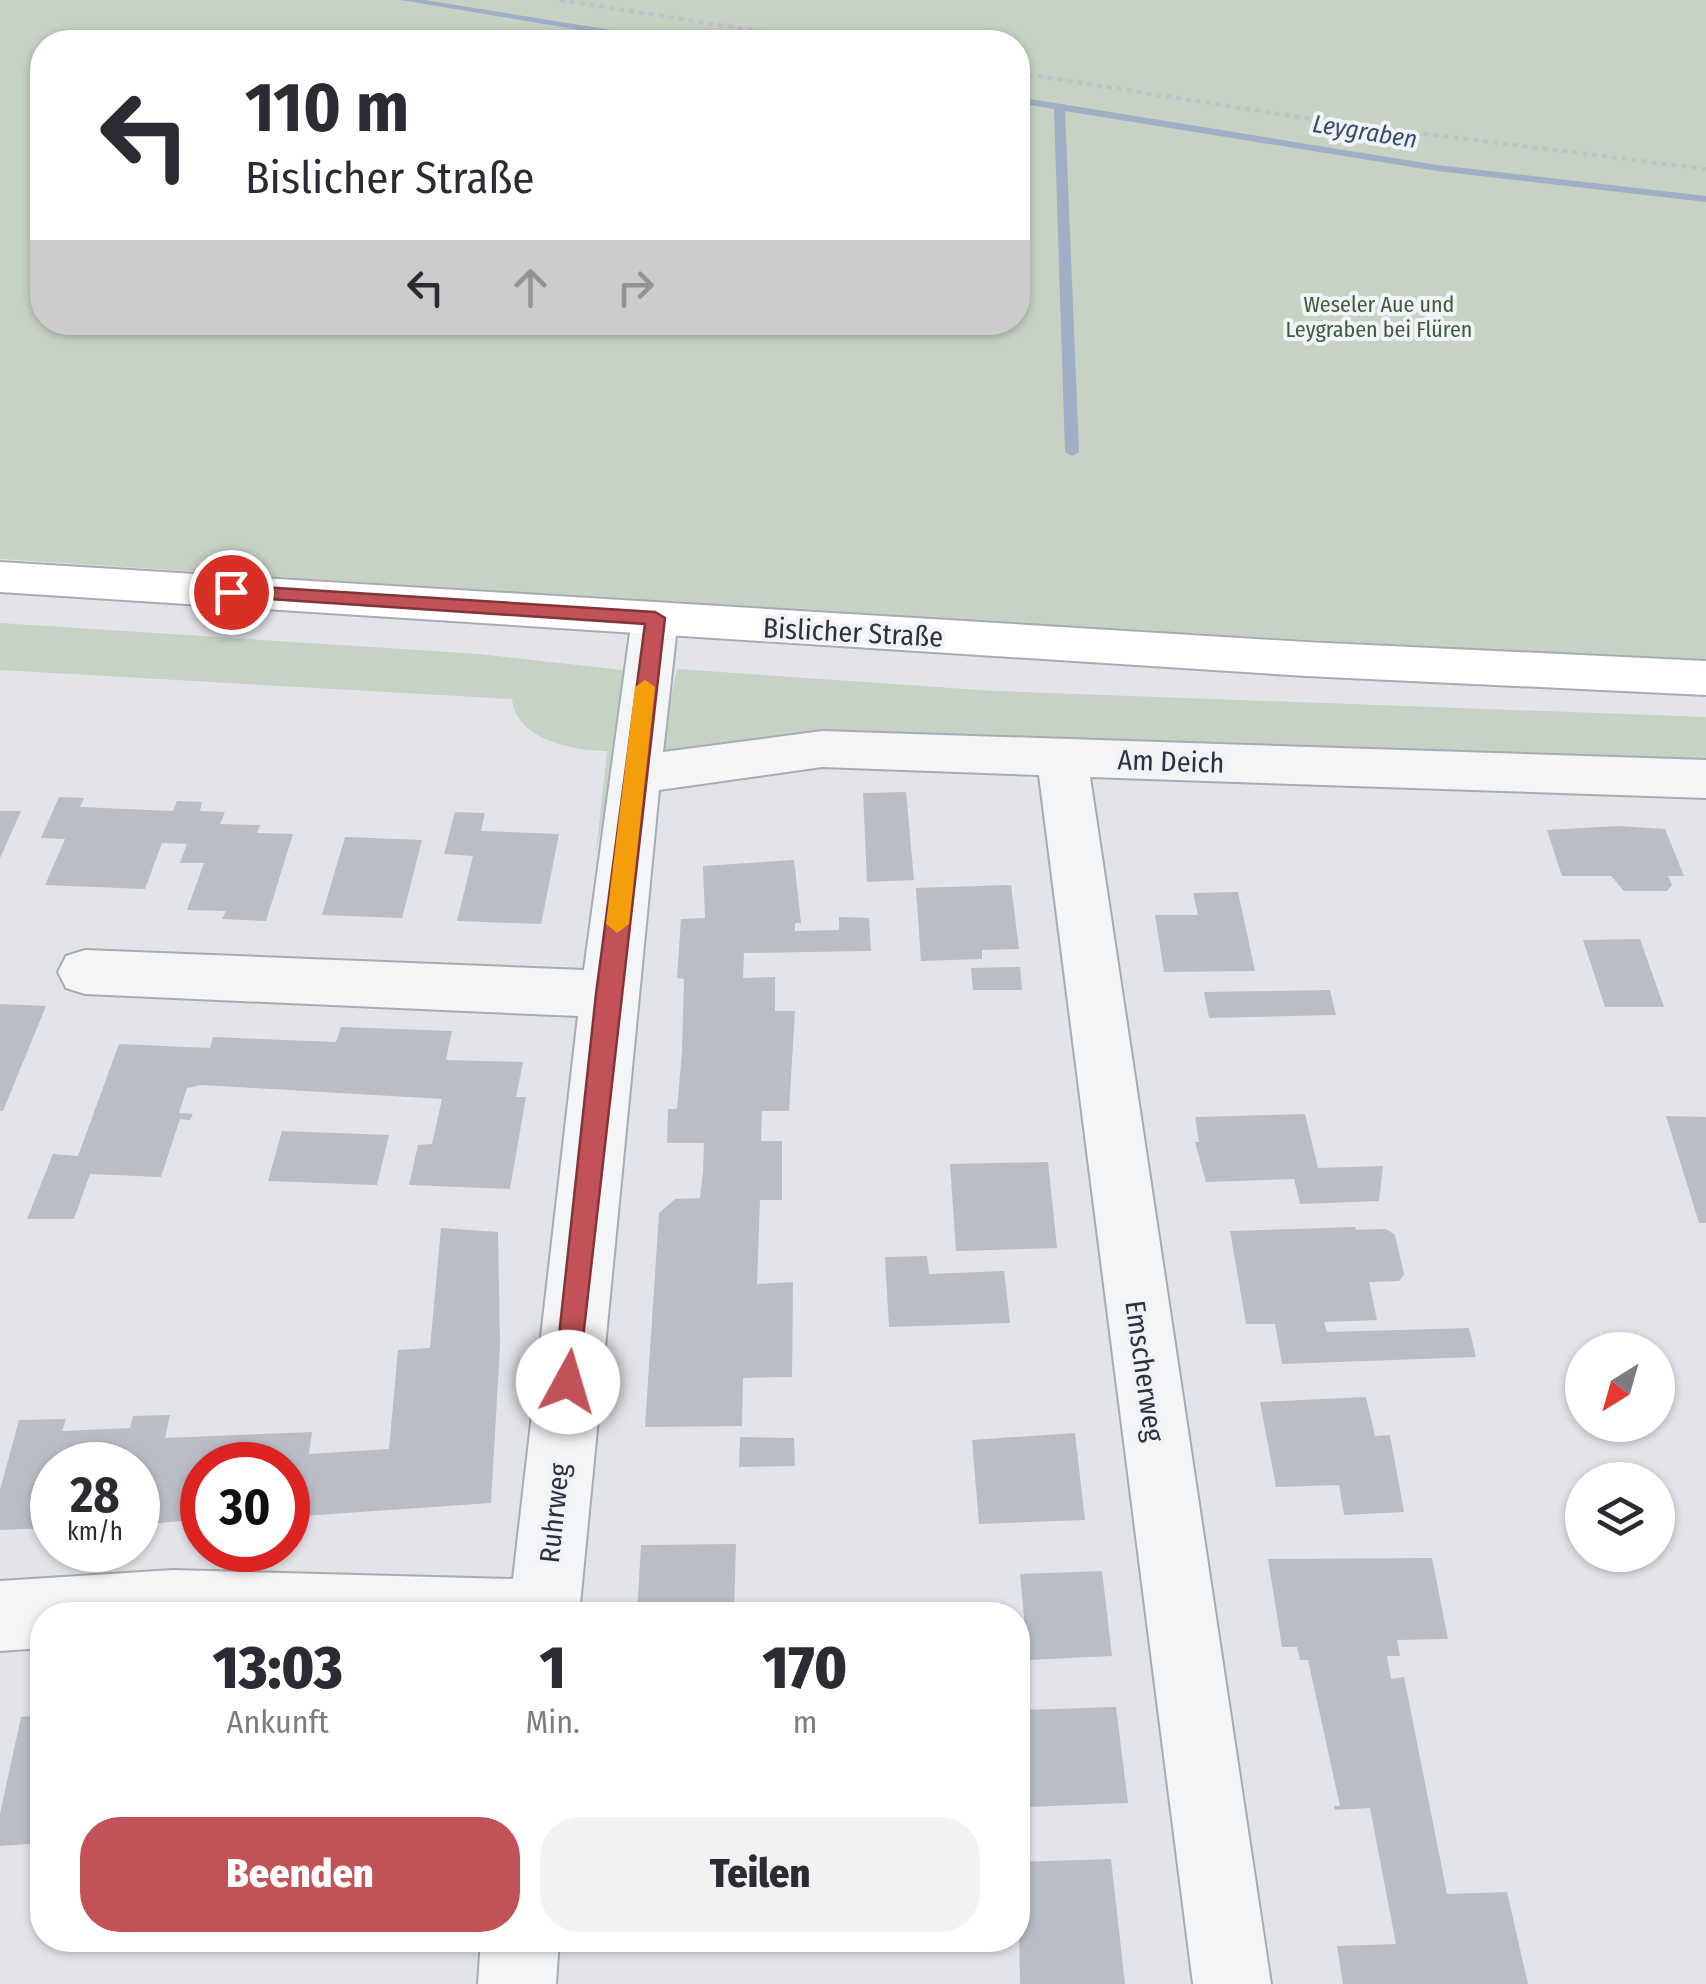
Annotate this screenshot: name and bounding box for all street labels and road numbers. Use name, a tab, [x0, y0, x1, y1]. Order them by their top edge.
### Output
street label: Bislicher Straße	[762, 611, 944, 654]
street label: Am Deich	[1117, 743, 1225, 780]
street label: Emscherweg	[1118, 1298, 1171, 1445]
street label: Ruhrweg	[533, 1461, 576, 1564]

